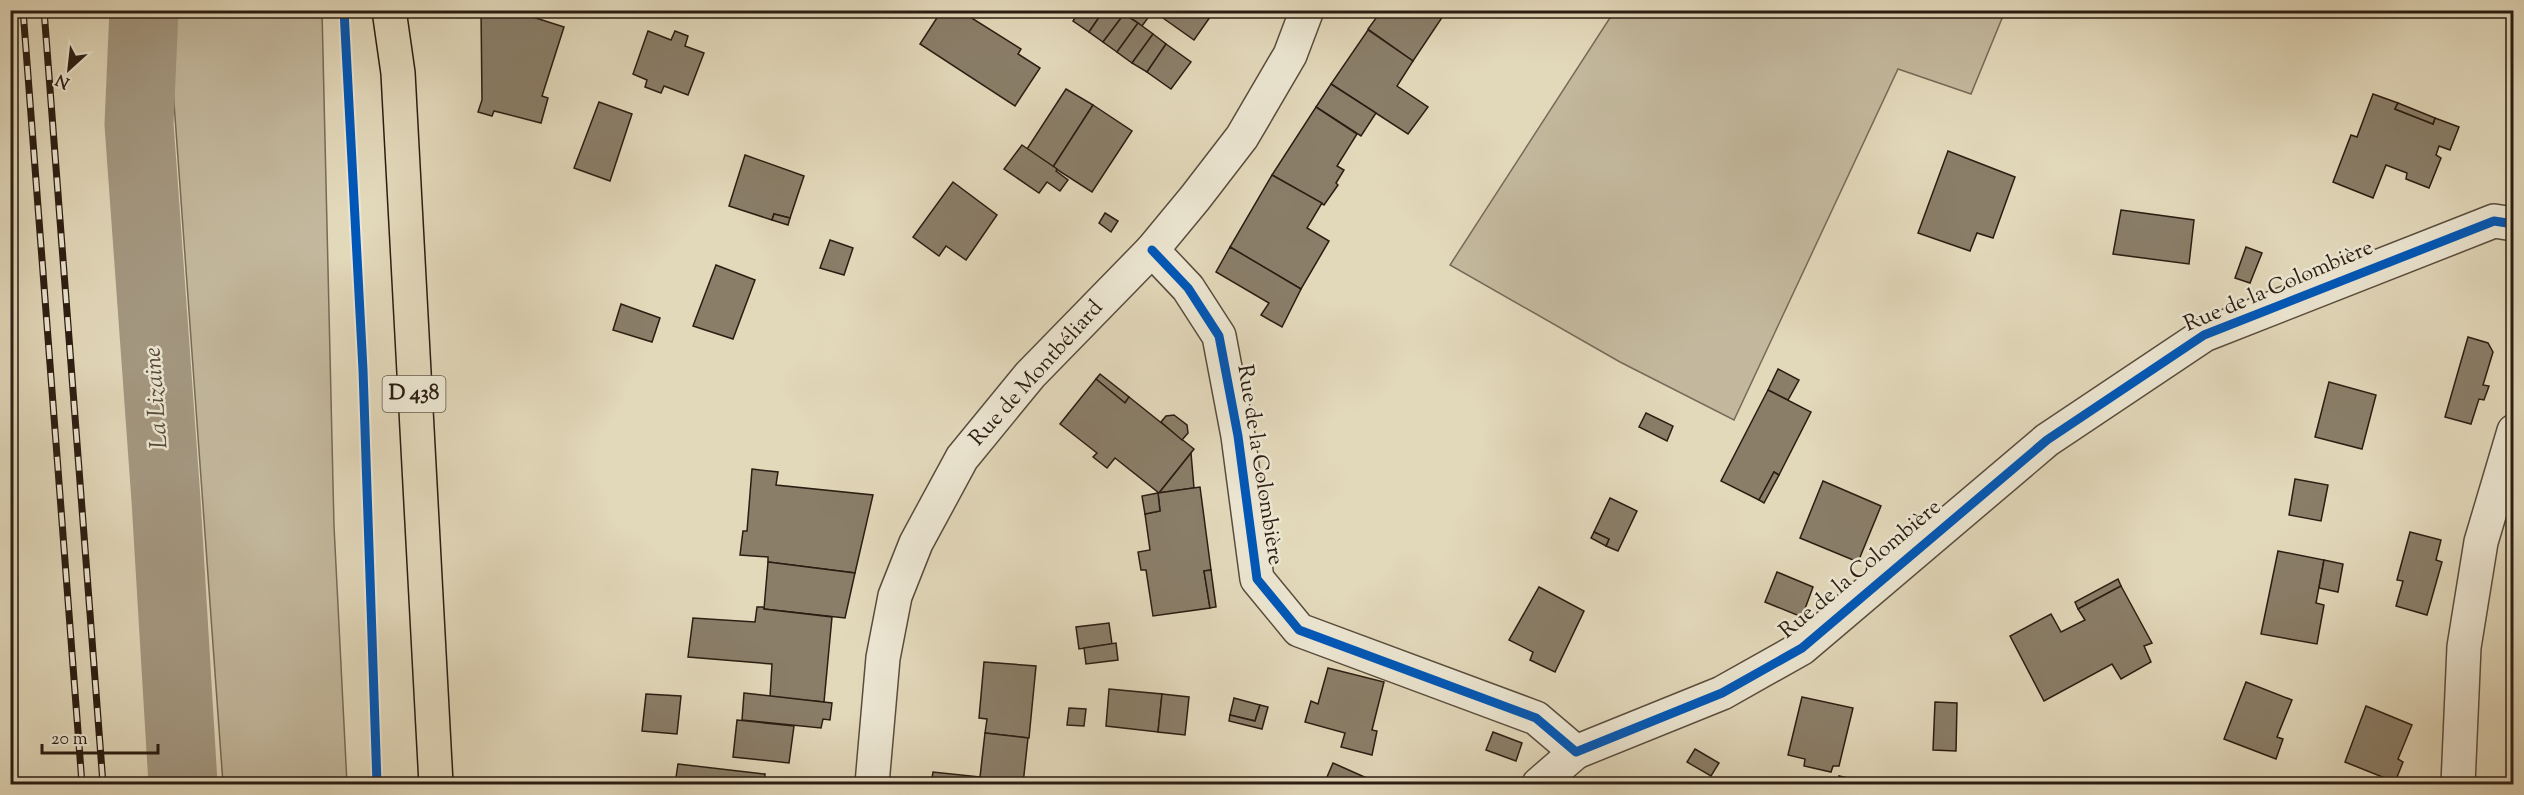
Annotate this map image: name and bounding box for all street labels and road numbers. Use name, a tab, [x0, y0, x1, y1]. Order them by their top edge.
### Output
street label: Rue de la Colombière	[2179, 233, 2379, 341]
street label: Rue de Montbéliard	[963, 294, 1111, 454]
street label: Rue de la Colombière	[1227, 362, 1291, 568]
road number: D 438	[382, 376, 446, 412]
street label: Rue de la Colombière	[1773, 493, 1949, 647]

